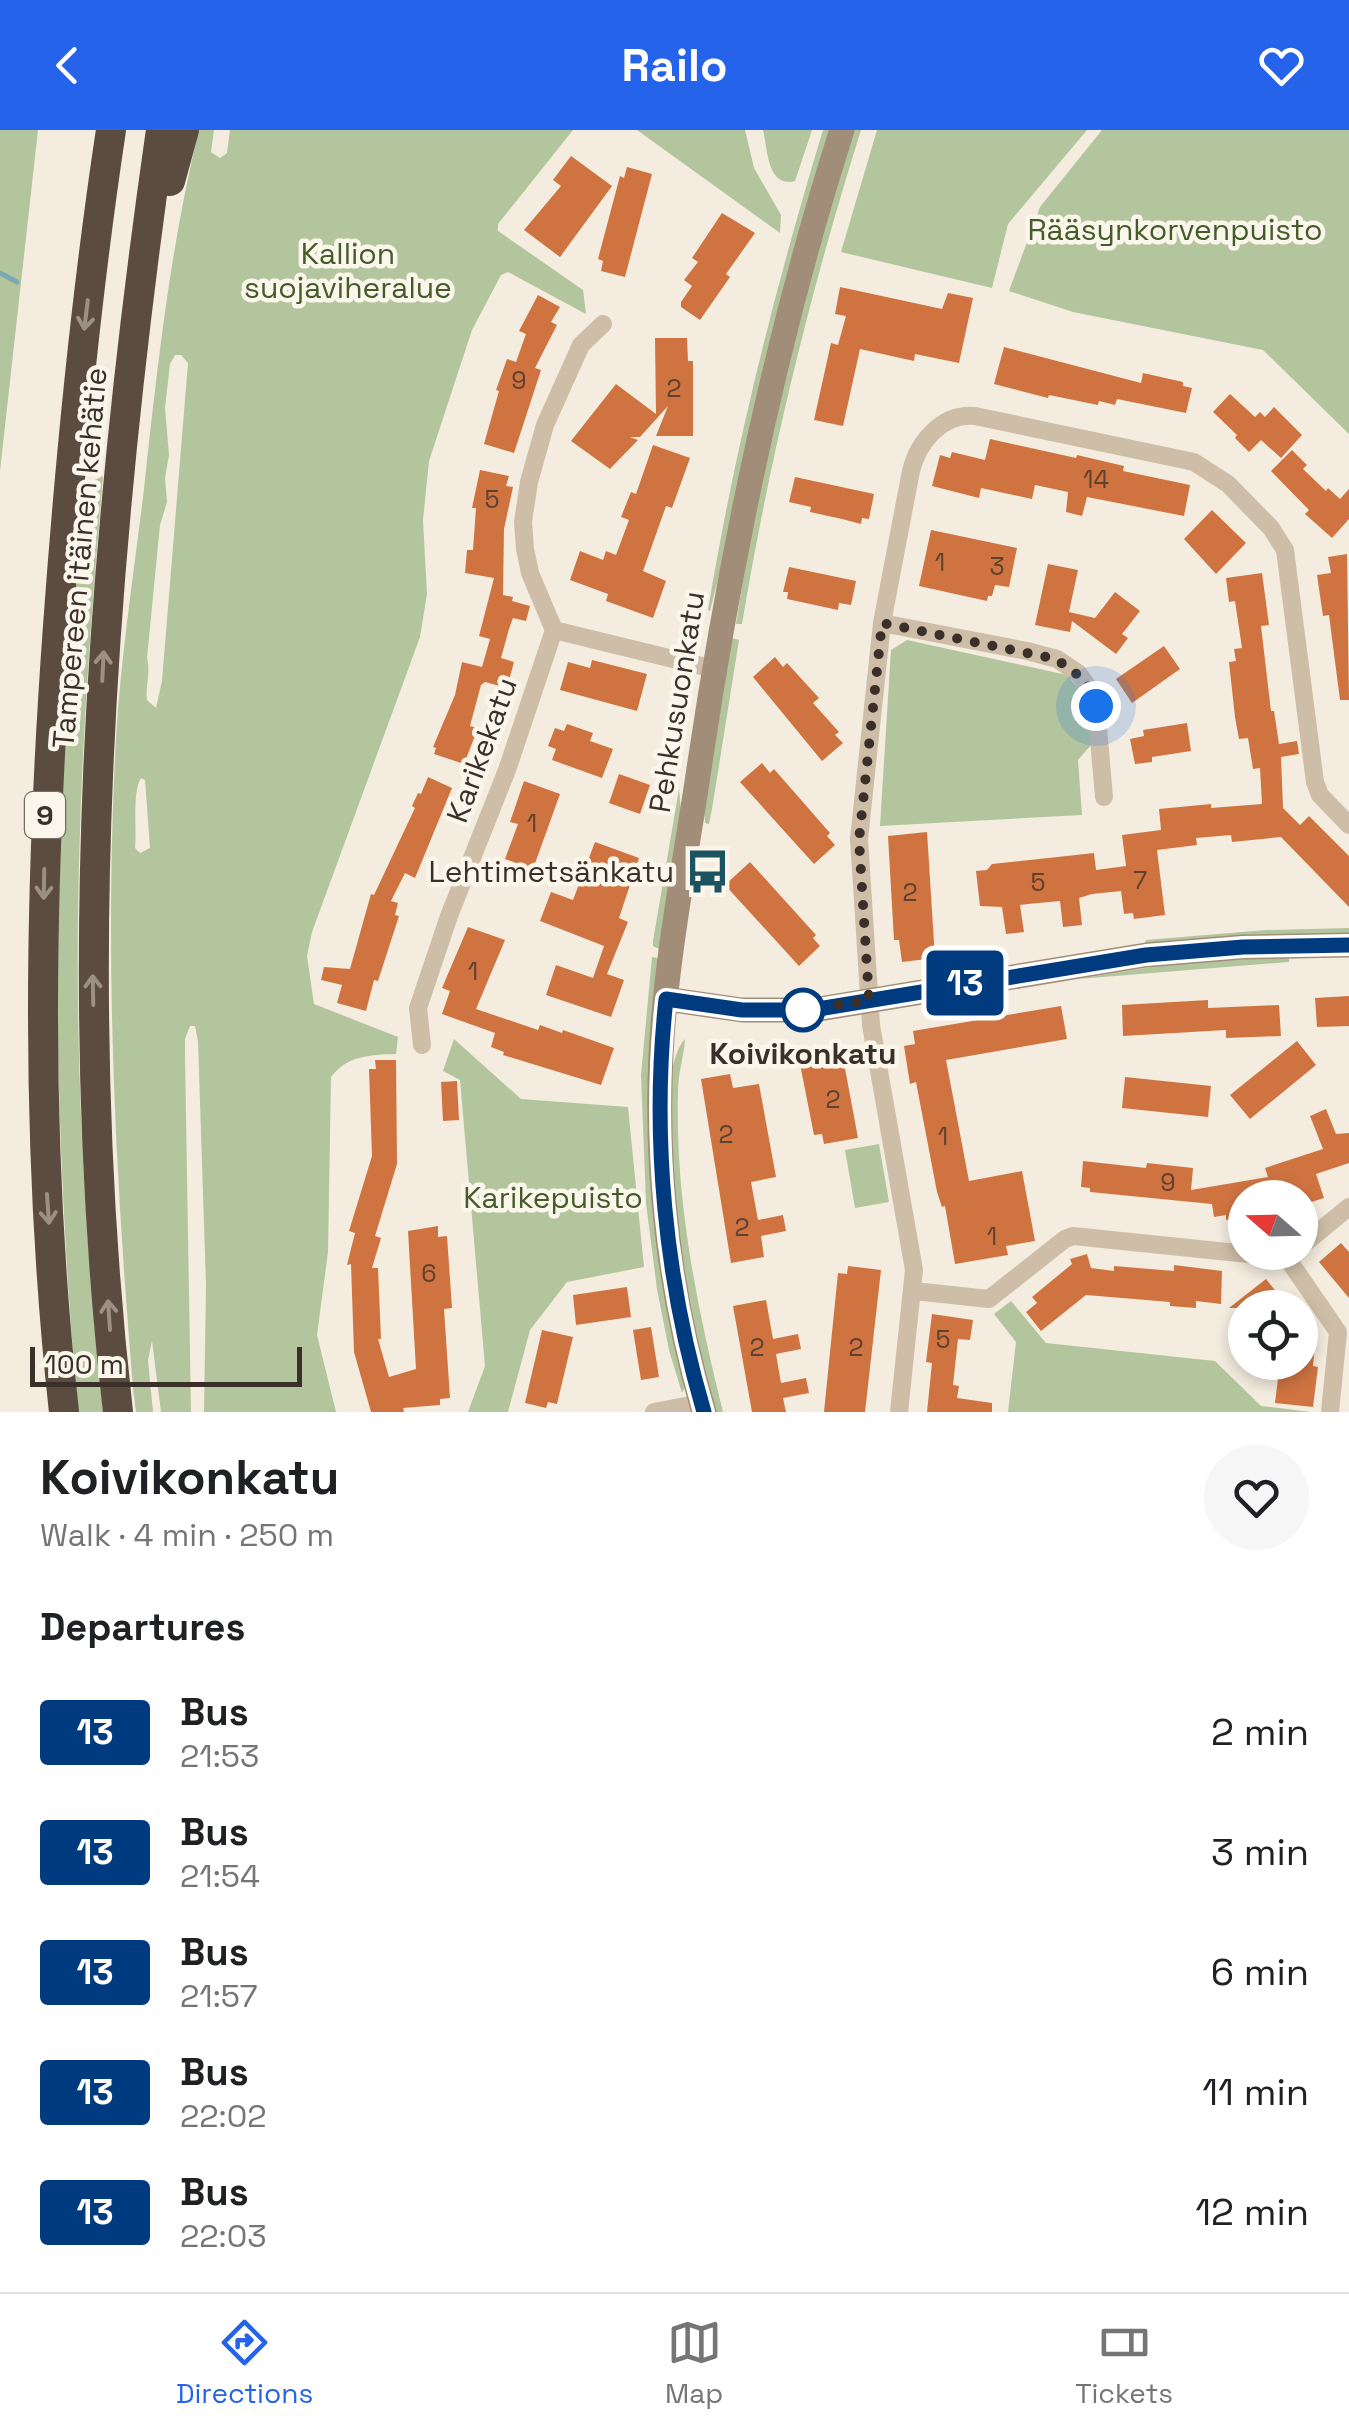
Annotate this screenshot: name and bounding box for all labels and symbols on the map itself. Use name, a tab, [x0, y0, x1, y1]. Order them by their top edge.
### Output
park label: Rääsynkorvenpuisto	[1027, 210, 1323, 249]
park label: Kallion suojaviheralue	[244, 234, 452, 307]
one-way arrow	[76, 299, 95, 331]
house number: 9	[511, 364, 527, 396]
street label: Tampereen itäinen kehätie	[43, 366, 116, 750]
house number: 2	[666, 372, 682, 404]
house number: 14	[1083, 463, 1109, 495]
house number: 5	[485, 483, 499, 515]
house number: 1	[935, 546, 945, 578]
house number: 3	[989, 550, 1005, 582]
street label: Pehkusuonkatu	[640, 588, 713, 815]
one-way arrow	[94, 650, 113, 682]
street label: Karikekatu	[437, 672, 526, 828]
your location	[1071, 681, 1121, 731]
road number: 9	[25, 792, 65, 838]
house number: 1	[527, 807, 537, 839]
bus stop icon: Lehtimetsänkatu	[683, 848, 731, 896]
place label: Lehtimetsänkatu	[428, 852, 674, 891]
house number: 7	[1133, 864, 1147, 896]
house number: 5	[1031, 866, 1045, 898]
one-way arrow	[34, 867, 53, 899]
house number: 2	[902, 876, 918, 908]
line badge: 13	[920, 950, 1010, 1016]
house number: 1	[468, 955, 478, 987]
one-way arrow	[84, 975, 102, 1008]
marker: Koivikonkatu	[782, 989, 824, 1031]
place label: Koivikonkatu	[709, 1034, 897, 1073]
house number: 2	[825, 1083, 841, 1115]
house number: 2	[718, 1118, 734, 1150]
house number: 1	[938, 1120, 948, 1152]
house number: 9	[1160, 1166, 1176, 1198]
park label: Karikepuisto	[463, 1178, 643, 1217]
north arrow	[1228, 1180, 1318, 1270]
one-way arrow	[39, 1192, 58, 1224]
house number: 2	[734, 1211, 750, 1243]
house number: 1	[987, 1220, 997, 1252]
house number: 6	[421, 1257, 437, 1289]
one-way arrow	[100, 1299, 119, 1332]
house number: 5	[936, 1323, 950, 1355]
house number: 2	[749, 1331, 765, 1363]
house number: 2	[848, 1331, 864, 1363]
scale bar	[30, 1342, 302, 1386]

